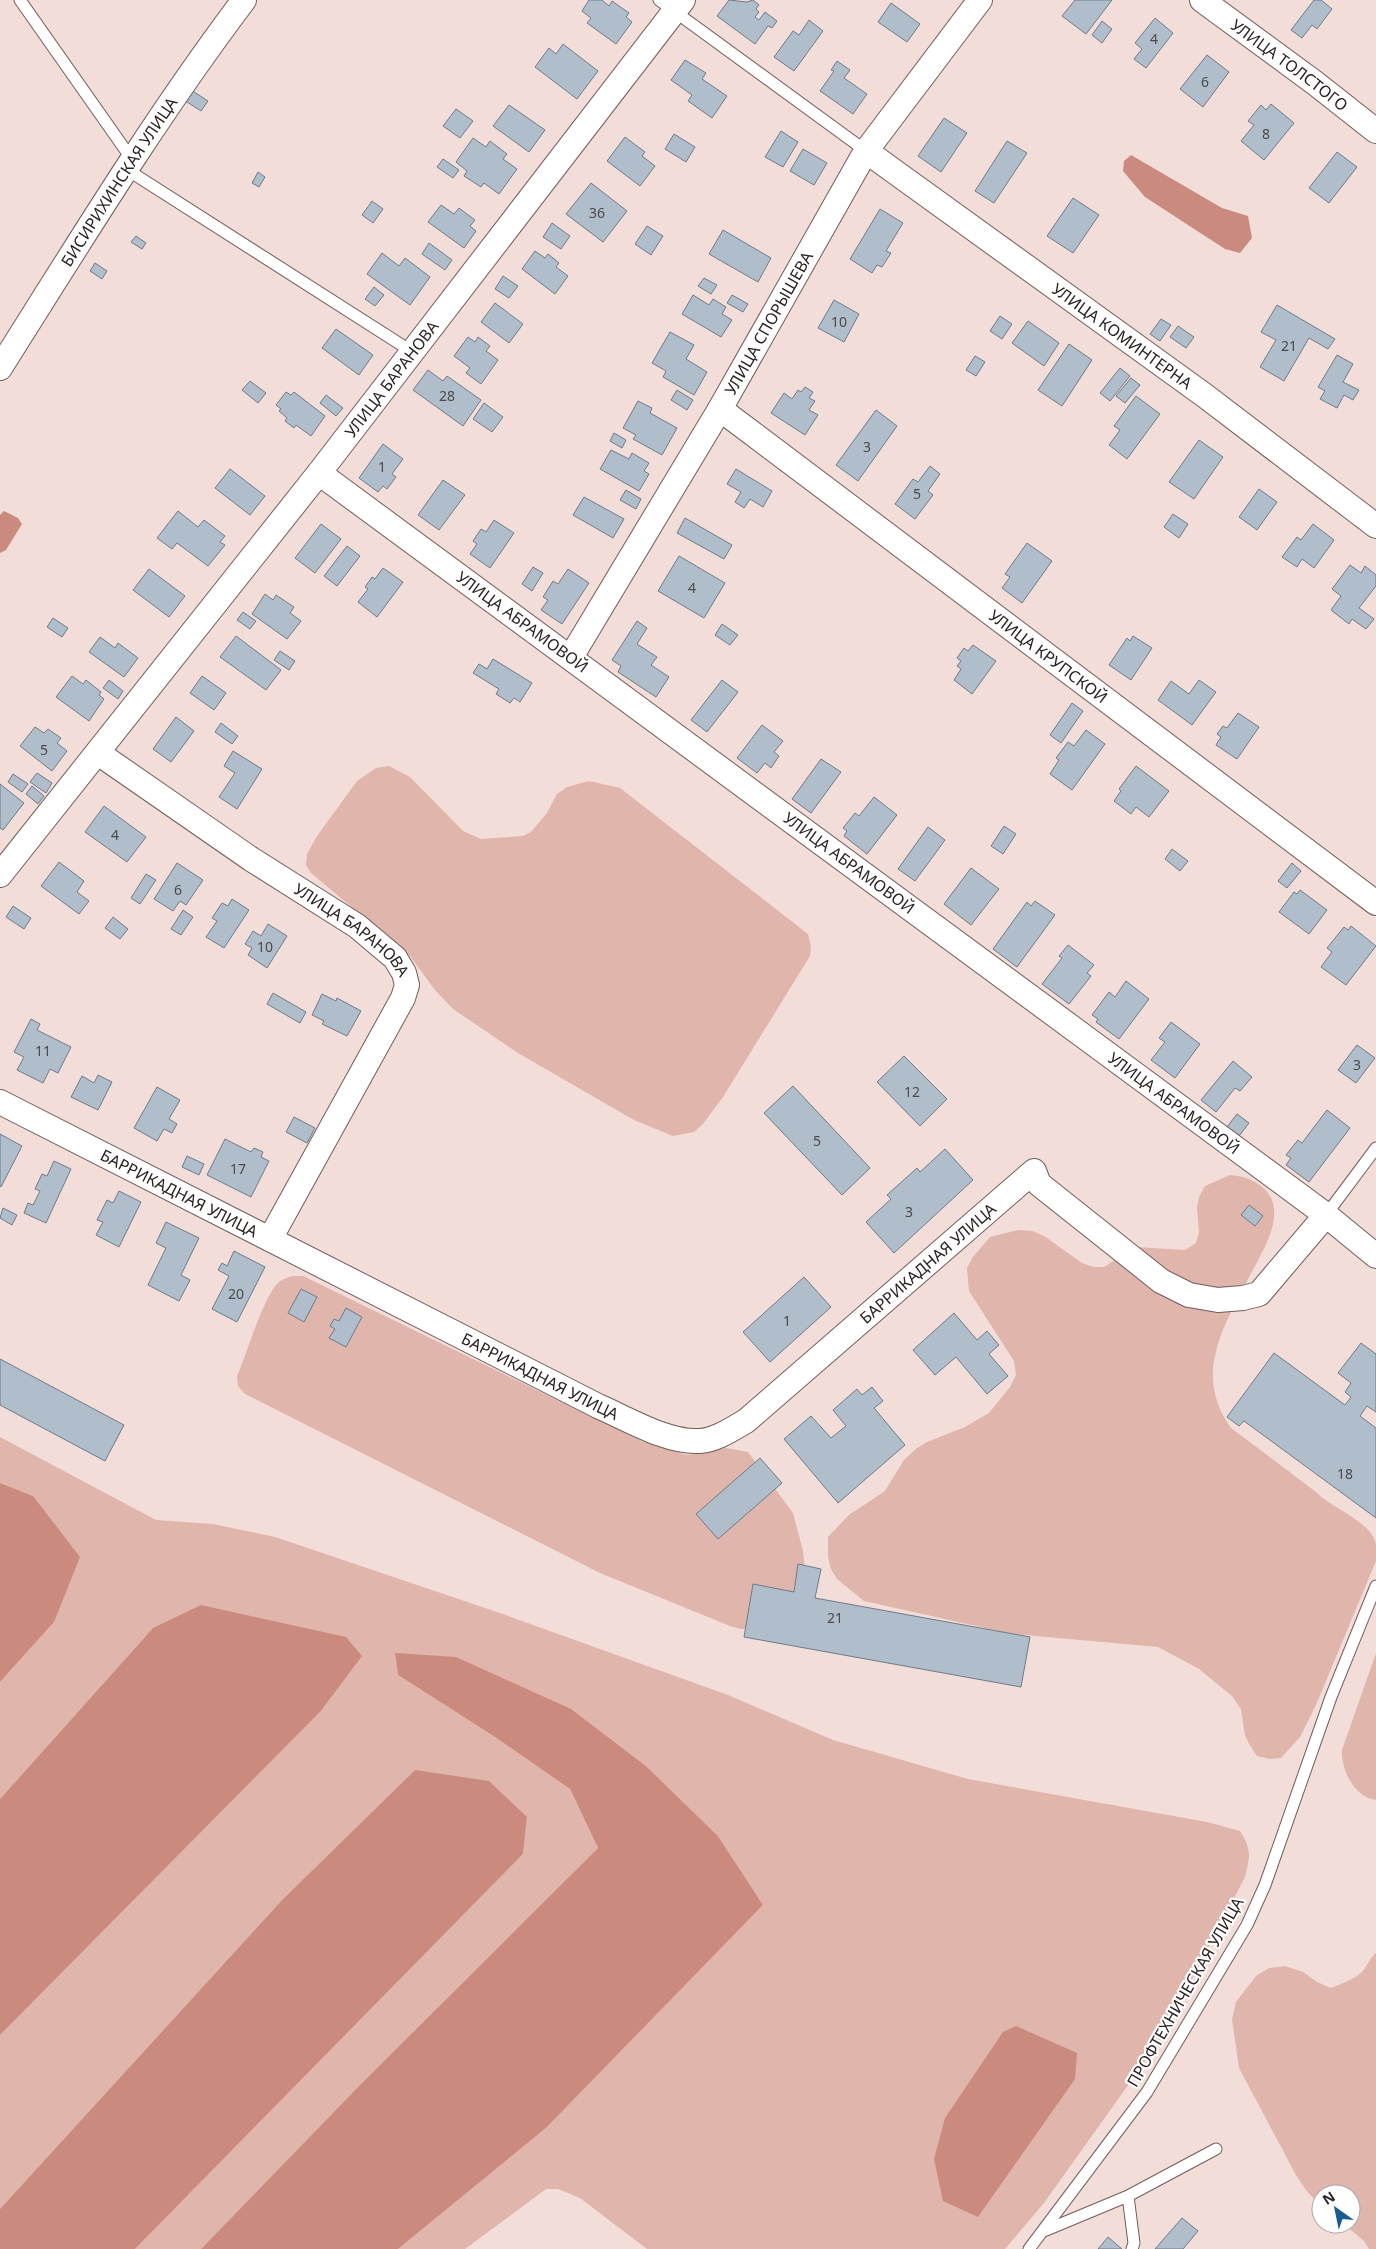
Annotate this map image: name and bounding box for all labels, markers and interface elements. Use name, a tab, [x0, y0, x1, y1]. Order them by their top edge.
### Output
street label: УЛИЦА ТОЛСТОГО	[1227, 14, 1353, 116]
house number: 4	[1150, 29, 1158, 48]
house number: 6	[1201, 72, 1209, 91]
street label: БИСИРИХИНСКАЯ УЛИЦА	[56, 92, 183, 271]
house number: 8	[1262, 124, 1270, 143]
house number: 36	[589, 203, 605, 222]
street label: УЛИЦА СПОРЫШЕВА	[719, 247, 818, 399]
street label: УЛИЦА КОМИНТЕРНА	[1048, 278, 1197, 394]
house number: 10	[831, 312, 847, 331]
street label: УЛИЦА БАРАНОВА	[340, 315, 444, 442]
house number: 21	[1281, 336, 1297, 355]
house number: 28	[439, 386, 455, 405]
house number: 3	[863, 437, 871, 456]
house number: 1	[378, 457, 386, 476]
house number: 5	[913, 484, 921, 503]
street label: УЛИЦА АБРАМОВОЙ	[452, 566, 593, 677]
house number: 4	[688, 578, 696, 597]
street label: УЛИЦА КРУПСКОЙ	[985, 604, 1112, 708]
house number: 5	[40, 740, 48, 759]
street label: УЛИЦА АБРАМОВОЙ	[779, 807, 919, 919]
house number: 4	[111, 825, 119, 844]
street label: УЛИЦА БАРАНОВА	[290, 878, 415, 981]
house number: 6	[174, 880, 182, 899]
house number: 10	[257, 937, 273, 956]
house number: 11	[35, 1041, 51, 1060]
street label: УЛИЦА АБРАМОВОЙ	[1104, 1047, 1244, 1159]
house number: 3	[1353, 1055, 1361, 1074]
house number: 12	[904, 1082, 920, 1101]
house number: 5	[813, 1131, 821, 1150]
street label: БАРРИКАДНАЯ УЛИЦА	[97, 1144, 262, 1243]
house number: 17	[230, 1159, 246, 1178]
street label: БАРРИКАДНАЯ УЛИЦА	[855, 1197, 1001, 1328]
house number: 3	[905, 1202, 913, 1221]
house number: 20	[228, 1284, 244, 1303]
house number: 1	[783, 1311, 791, 1330]
street label: БАРРИКАДНАЯ УЛИЦА	[458, 1327, 623, 1425]
house number: 18	[1337, 1464, 1353, 1483]
house number: 21	[827, 1608, 843, 1627]
street label: ПРОФТЕХНИЧЕСКАЯ УЛИЦА	[1122, 1893, 1249, 2091]
north arrow	[1311, 2184, 1361, 2234]
text: N	[1319, 2187, 1339, 2209]

